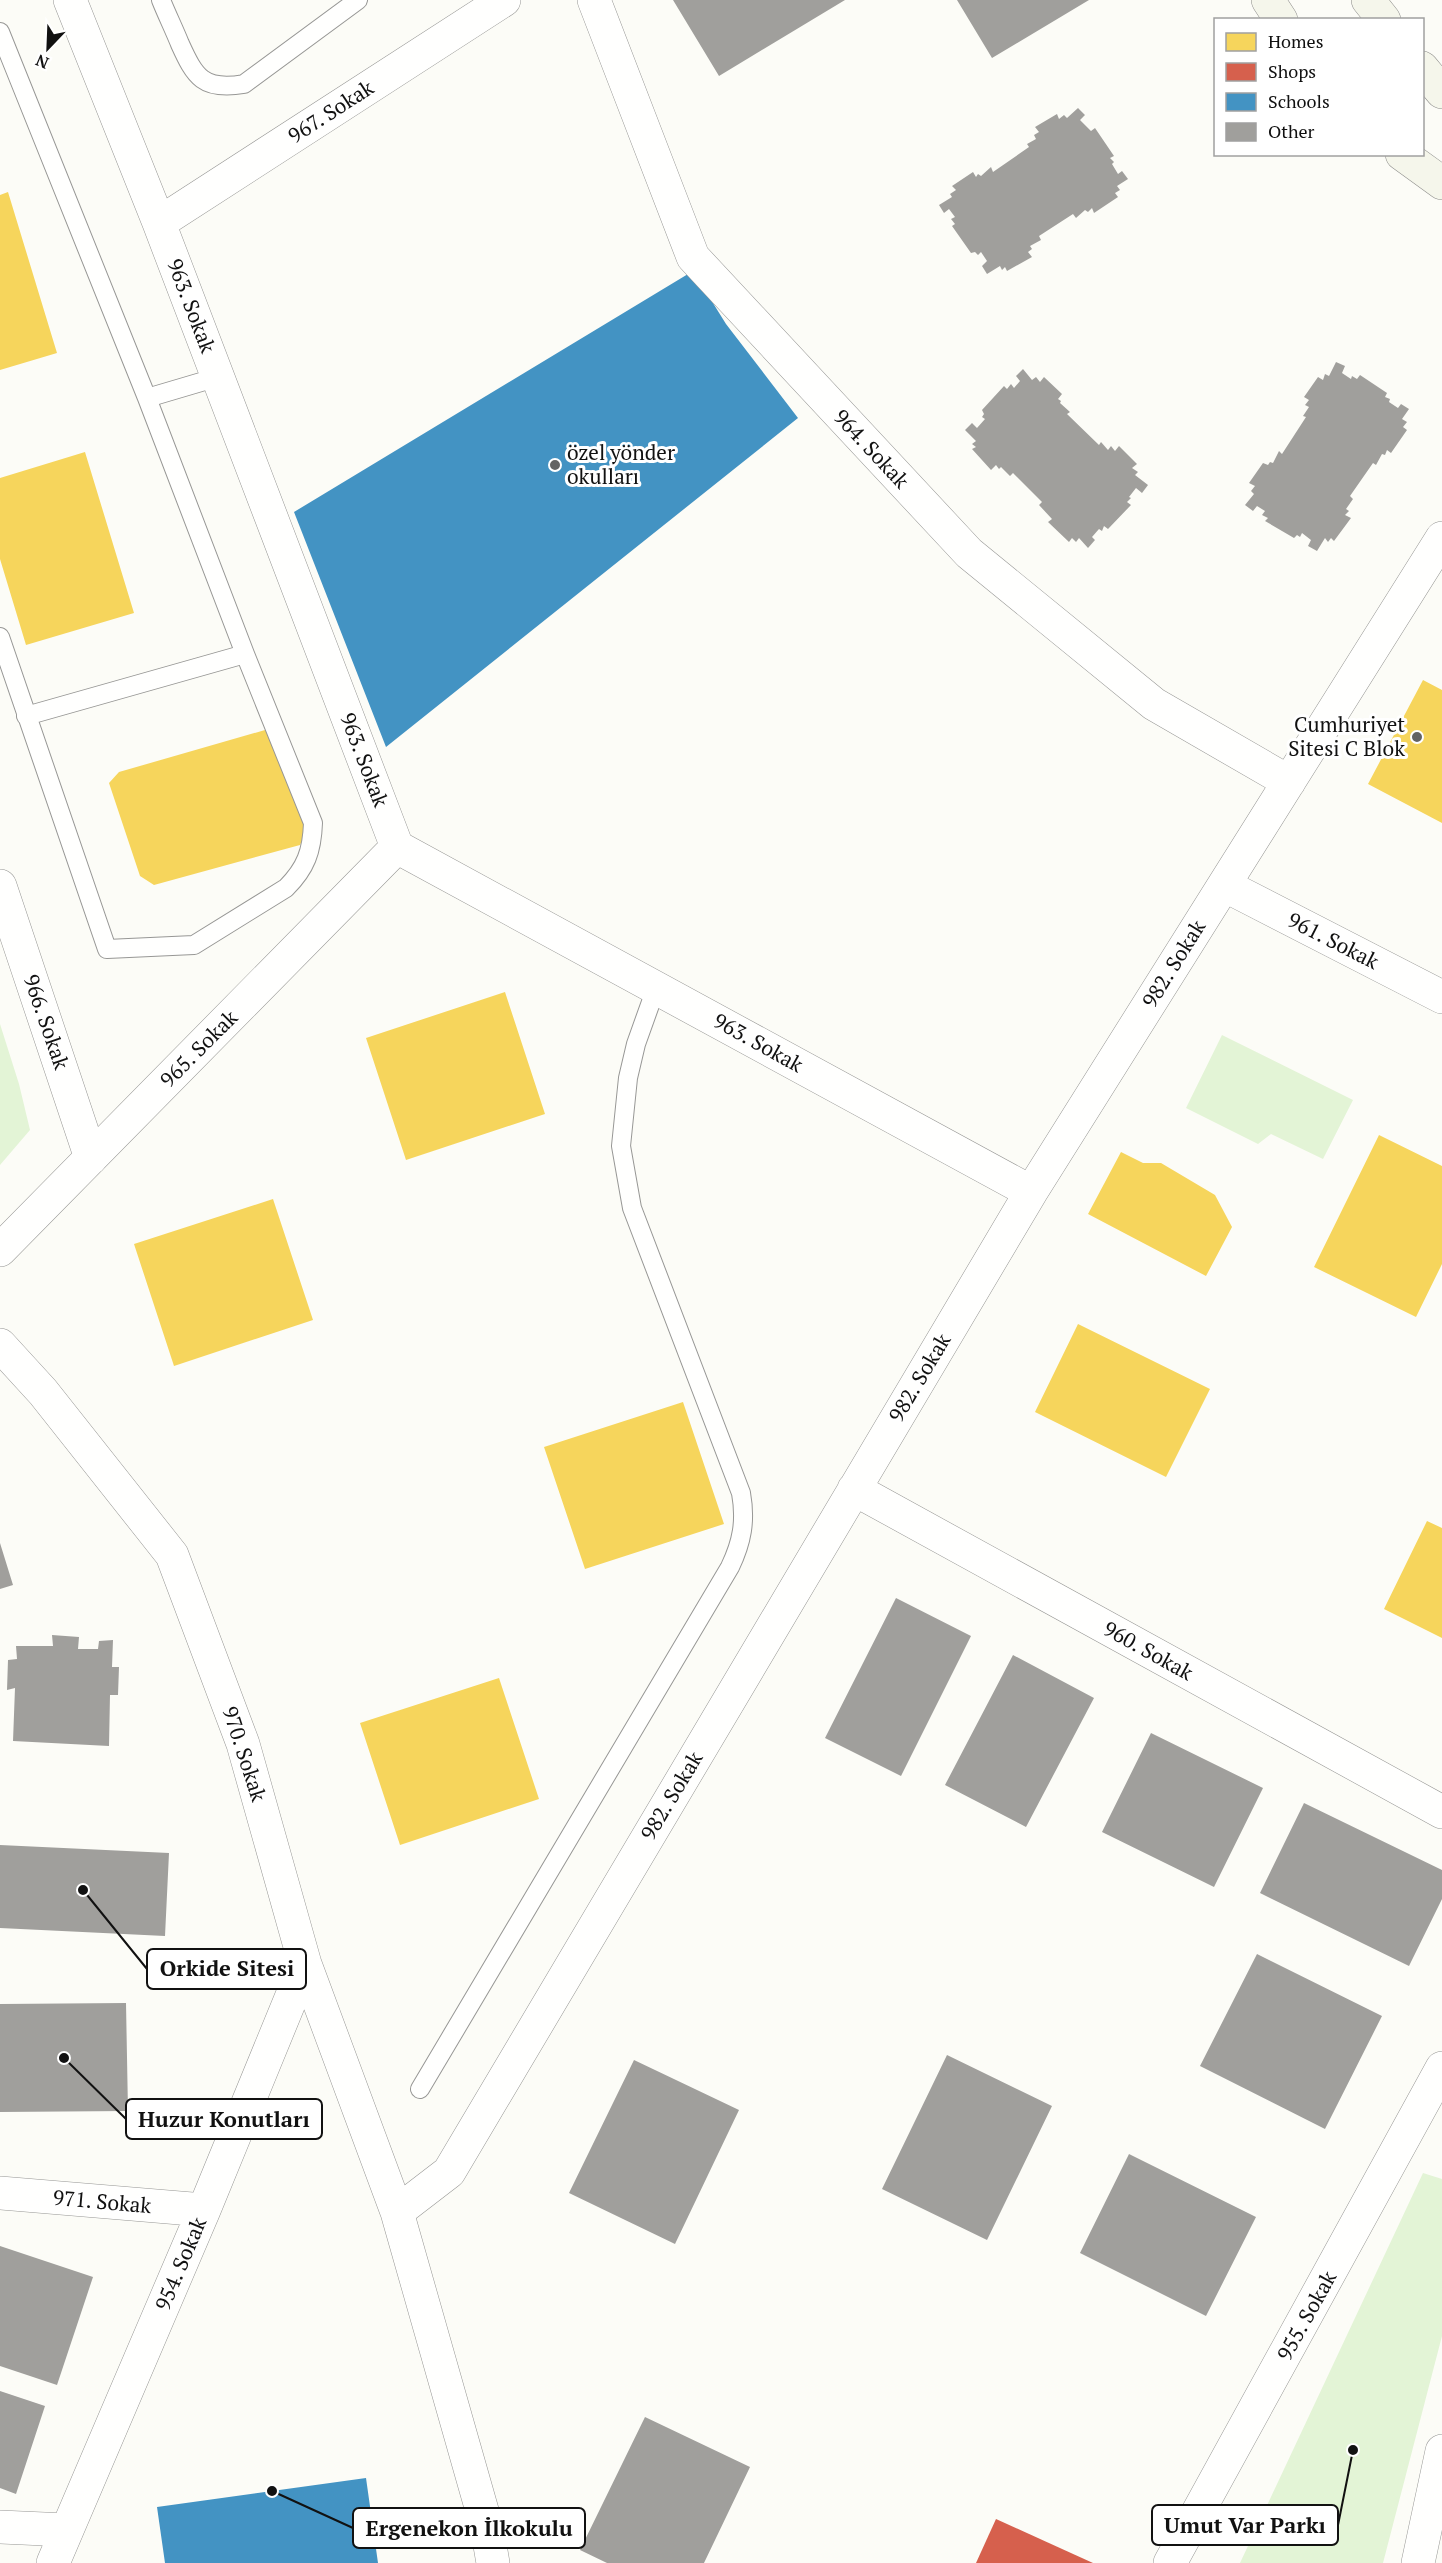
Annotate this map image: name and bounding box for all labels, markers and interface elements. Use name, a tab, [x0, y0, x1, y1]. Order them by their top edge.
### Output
north arrow	[18, 18, 78, 78]
legend	[1214, 18, 1424, 156]
text: Homes	[1268, 29, 1323, 53]
text: N	[32, 49, 52, 74]
text: Shops	[1268, 59, 1316, 83]
street label: 967. Sokak	[282, 73, 379, 149]
text: Schools	[1268, 89, 1330, 113]
text: Other	[1268, 119, 1315, 143]
street label: 963. Sokak	[161, 254, 223, 357]
street label: 964. Sokak	[828, 403, 916, 494]
place label: özel yönder okulları	[567, 438, 675, 490]
marker: özel yönder okulları	[548, 458, 562, 472]
street label: 963. Sokak	[334, 708, 396, 811]
place label: Cumhuriyet Sitesi C Blok	[1288, 710, 1405, 762]
marker: Cumhuriyet Sitesi C Blok	[1410, 730, 1424, 744]
street label: 961. Sokak	[1283, 905, 1384, 975]
street label: 982. Sokak	[1135, 914, 1211, 1013]
street label: 966. Sokak	[18, 970, 76, 1073]
street label: 965. Sokak	[153, 1003, 243, 1093]
street label: 963. Sokak	[708, 1006, 809, 1078]
street label: 982. Sokak	[882, 1328, 957, 1427]
street label: 960. Sokak	[1098, 1614, 1199, 1686]
street label: 970. Sokak	[216, 1702, 274, 1805]
street label: 982. Sokak	[634, 1746, 709, 1845]
callout: Orkide Sitesi	[147, 1949, 306, 1989]
text: Orkide Sitesi	[160, 1953, 294, 1982]
callout: Huzur Konutları	[126, 2099, 322, 2139]
text: Huzur Konutları	[138, 2104, 310, 2133]
street label: 971. Sokak	[52, 2183, 153, 2219]
street label: 954. Sokak	[148, 2212, 212, 2315]
street label: 955. Sokak	[1270, 2265, 1342, 2366]
callout: Umut Var Parkı	[1152, 2505, 1338, 2545]
callout: Ergenekon İlkokulu	[353, 2508, 585, 2548]
text: Umut Var Parkı	[1164, 2510, 1326, 2539]
text: Ergenekon İlkokulu	[365, 2513, 573, 2542]

